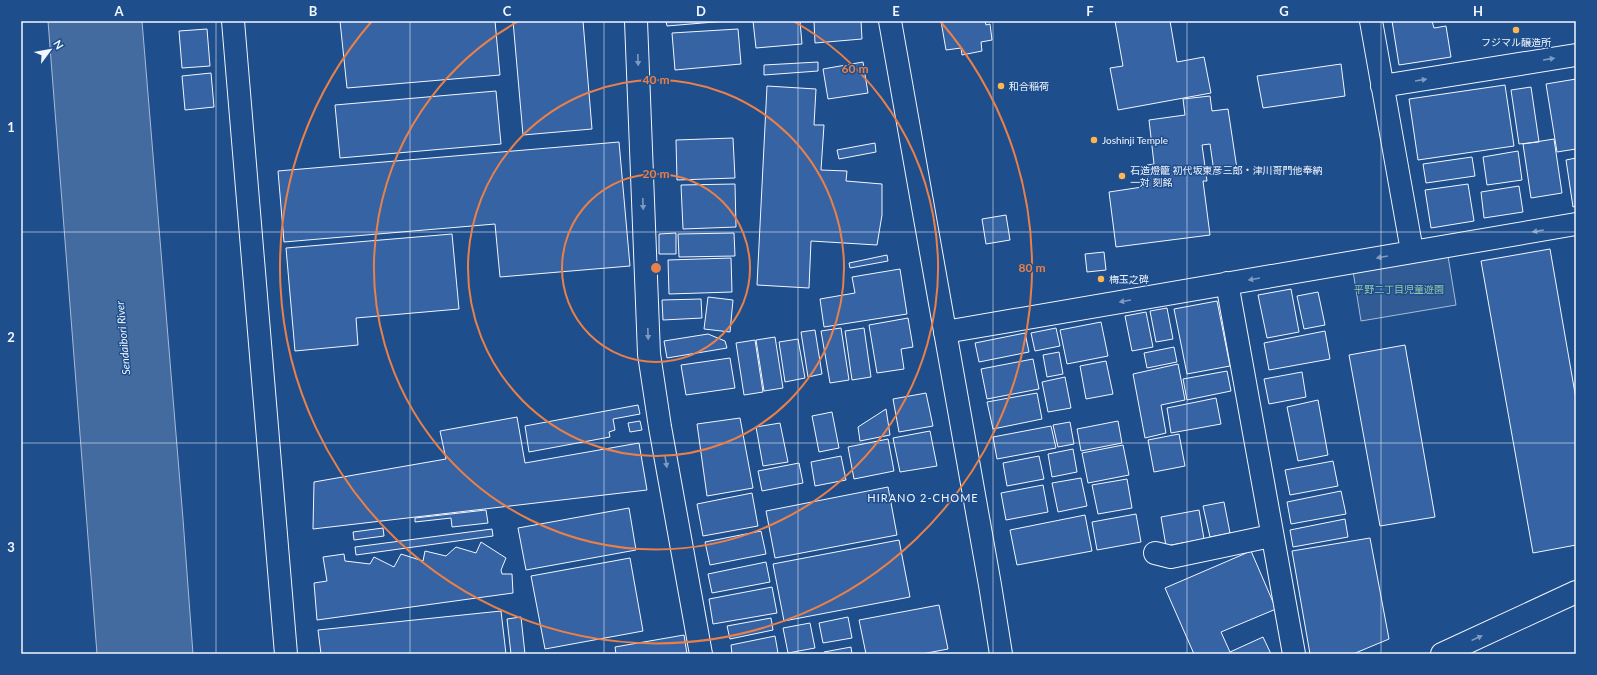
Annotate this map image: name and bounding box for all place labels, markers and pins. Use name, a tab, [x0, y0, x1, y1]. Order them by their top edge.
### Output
marker: フジマル醸造所	[1511, 25, 1521, 35]
place label: フジマル醸造所	[1481, 36, 1551, 48]
place label: 和合稲荷	[1009, 80, 1049, 92]
marker: 和合稲荷	[996, 81, 1006, 91]
place label: Joshinji Temple	[1102, 134, 1168, 146]
marker: Joshinji Temple	[1089, 135, 1099, 145]
place label: 石造燈籠 初代坂東彦三郎・津川哥門他奉納 一対 刻銘	[1130, 164, 1323, 188]
marker: 石造燈籠 初代坂東彦三郎・津川哥門他奉納 一対 刻銘	[1117, 171, 1127, 181]
centre of rings	[649, 261, 663, 275]
place label: 梅玉之碑	[1109, 273, 1149, 285]
marker: 梅玉之碑	[1096, 274, 1106, 284]

